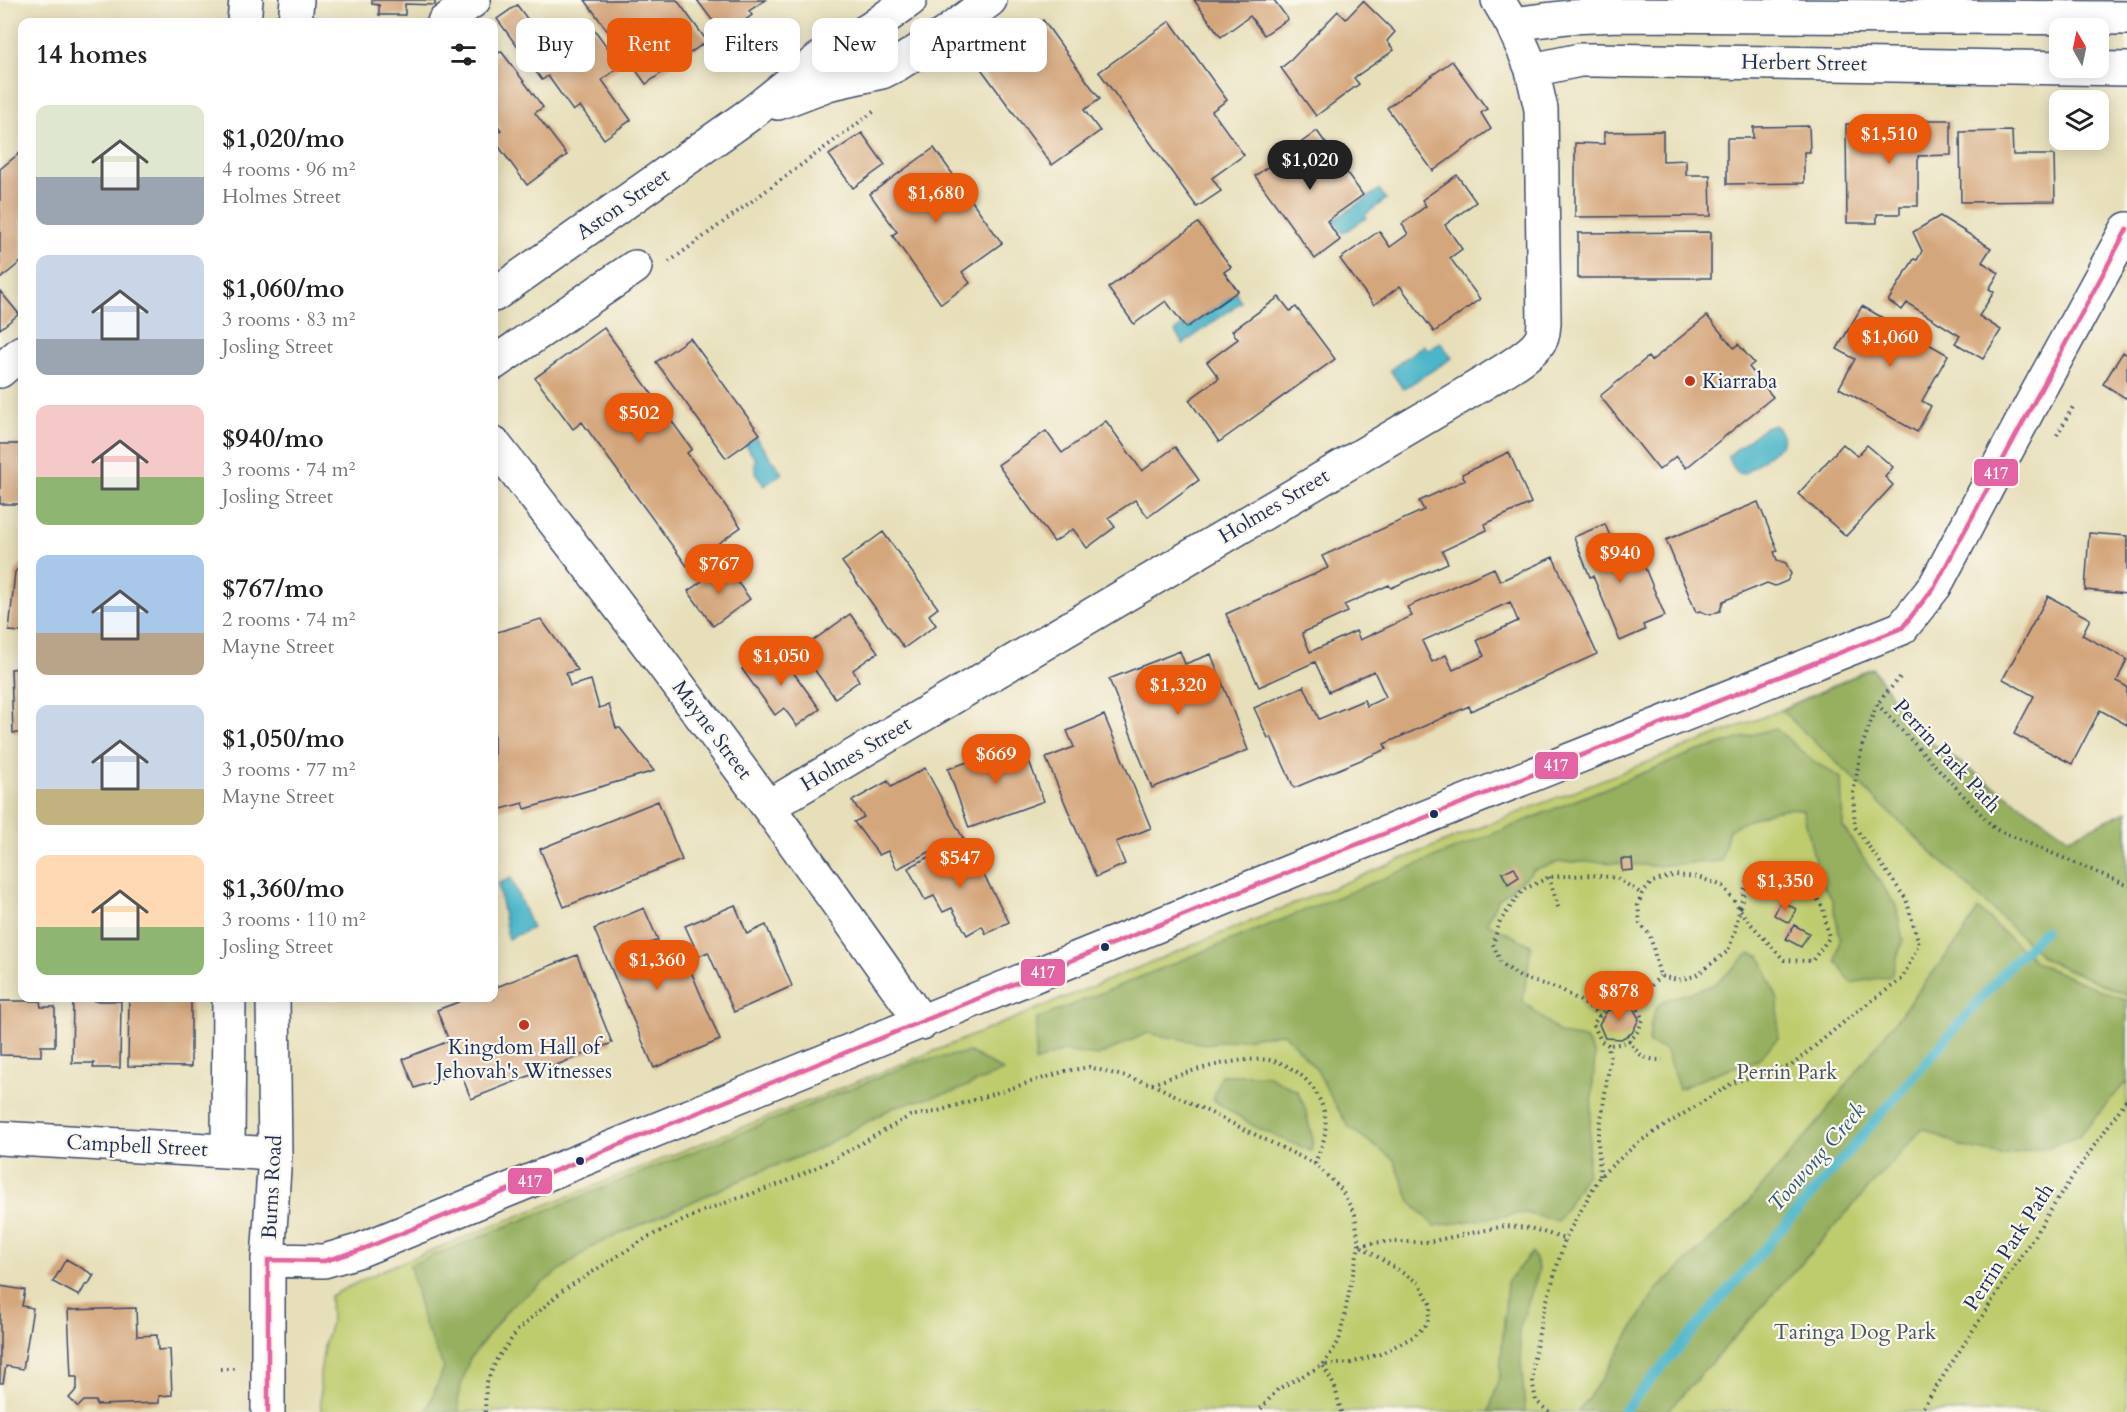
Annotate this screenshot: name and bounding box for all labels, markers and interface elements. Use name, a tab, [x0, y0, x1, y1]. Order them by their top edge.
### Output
chip: Buy	[516, 18, 595, 72]
chip: Rent	[607, 18, 692, 72]
chip: Filters	[704, 18, 800, 72]
chip: New	[812, 18, 898, 72]
chip: Apartment	[910, 18, 1047, 72]
north arrow	[2049, 18, 2109, 78]
map controls	[2049, 18, 2109, 150]
text: 14 homes	[36, 37, 147, 72]
icon: filters	[447, 38, 480, 71]
street label: Herbert Street	[1741, 47, 1868, 79]
button: layers	[2049, 90, 2109, 150]
pin: $1,510	[1840, 114, 1938, 165]
text: $1,510	[1860, 120, 1918, 147]
text: $1,020/mo	[222, 121, 345, 156]
icon: home	[84, 129, 156, 201]
pin: $1,020	[1261, 140, 1359, 191]
text: $1,020	[1281, 146, 1339, 173]
text: 4 rooms · 96 m²	[222, 156, 355, 183]
street label: Aston Street	[570, 161, 676, 247]
pin: $1,680	[887, 173, 985, 224]
text: $1,680	[907, 179, 965, 206]
text: Holmes Street	[222, 183, 341, 210]
text: $1,060/mo	[222, 271, 345, 306]
icon: home	[84, 279, 156, 351]
text: 3 rooms · 83 m²	[222, 306, 355, 333]
pin: $1,060	[1841, 317, 1939, 368]
text: $1,060	[1861, 323, 1919, 350]
text: Josling Street	[222, 333, 333, 360]
place label: Kiarraba	[1702, 367, 1777, 396]
marker: Kiarraba	[1683, 374, 1697, 388]
pin: $502	[603, 393, 675, 444]
text: $502	[619, 399, 659, 426]
text: $940/mo	[222, 421, 324, 456]
icon: home	[84, 429, 156, 501]
text: 3 rooms · 74 m²	[222, 456, 355, 483]
line badge: 417	[1973, 458, 2019, 487]
street label: Holmes Street	[1213, 461, 1335, 551]
text: 417	[1984, 463, 2008, 485]
text: Josling Street	[222, 483, 333, 510]
pin: $940	[1584, 533, 1656, 584]
text: $940	[1600, 539, 1640, 566]
pin: $767	[683, 544, 755, 595]
text: $767	[699, 550, 739, 577]
text: $767/mo	[222, 571, 324, 606]
icon: home	[84, 579, 156, 651]
text: 2 rooms · 74 m²	[222, 606, 355, 633]
text: Mayne Street	[222, 633, 334, 660]
pin: $1,050	[732, 636, 830, 687]
text: $1,050	[752, 642, 810, 669]
pin: $1,320	[1129, 665, 1227, 716]
text: $1,320	[1149, 671, 1207, 698]
street label: Mayne Street	[665, 674, 759, 786]
street label: Perrin Park Path	[1886, 693, 2008, 820]
street label: Holmes Street	[795, 709, 917, 799]
text: $1,050/mo	[222, 721, 345, 756]
icon: home	[84, 729, 156, 801]
pin: $669	[960, 734, 1032, 785]
text: $669	[976, 740, 1016, 767]
line badge: 417	[1534, 751, 1579, 780]
text: 417	[1544, 755, 1568, 777]
text: 3 rooms · 77 m²	[222, 756, 355, 783]
text: Mayne Street	[222, 783, 334, 810]
unlabelled marker	[1428, 808, 1440, 820]
pin: $547	[924, 838, 996, 889]
text: $547	[940, 844, 980, 871]
pin: $1,350	[1736, 861, 1834, 912]
text: $1,350	[1756, 867, 1814, 894]
text: $1,360/mo	[222, 871, 345, 906]
icon: home	[84, 879, 156, 951]
text: 3 rooms · 110 m²	[222, 906, 366, 933]
text: Josling Street	[222, 933, 333, 960]
pin: $1,360	[608, 940, 706, 991]
unlabelled marker	[1099, 941, 1111, 953]
text: $1,360	[628, 946, 686, 973]
line badge: 417	[1020, 958, 1066, 987]
text: 417	[1031, 962, 1055, 984]
pin: $878	[1583, 971, 1655, 1022]
text: $878	[1599, 977, 1639, 1004]
marker: Kingdom Hall of Jehovah's Witnesses	[517, 1018, 531, 1032]
place label: Kingdom Hall of Jehovah's Witnesses	[433, 1033, 612, 1086]
park label: Perrin Park	[1736, 1058, 1838, 1087]
water label: Toowong Creek	[1761, 1096, 1873, 1218]
street label: Campbell Street	[65, 1128, 209, 1164]
street label: Burns Road	[255, 1134, 289, 1240]
unlabelled marker	[574, 1155, 586, 1167]
line badge: 417	[507, 1167, 553, 1195]
text: 417	[518, 1171, 542, 1193]
street label: Perrin Park Path	[1957, 1177, 2061, 1316]
park label: Taringa Dog Park	[1774, 1318, 1937, 1347]

